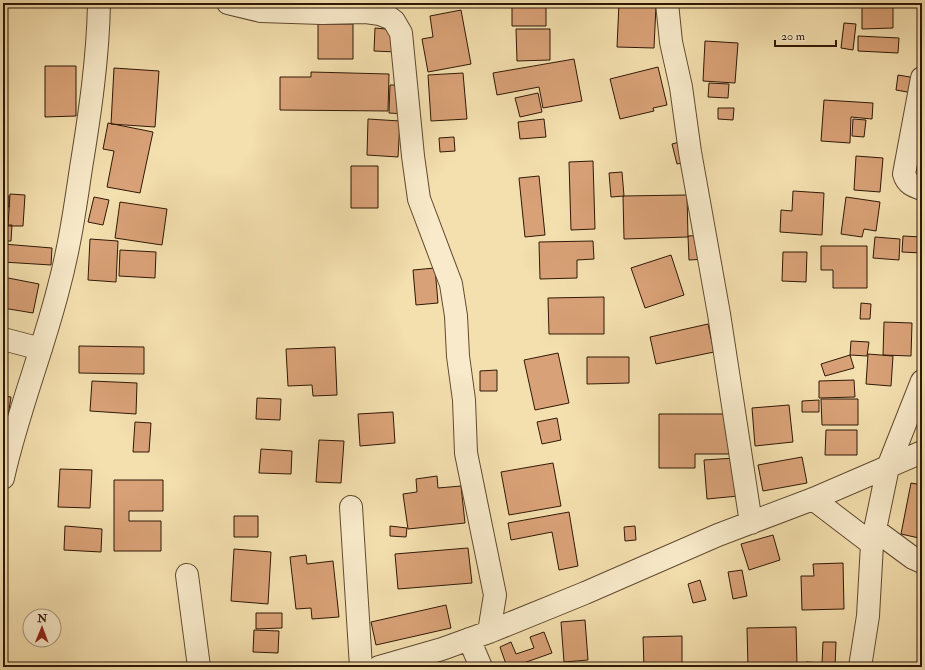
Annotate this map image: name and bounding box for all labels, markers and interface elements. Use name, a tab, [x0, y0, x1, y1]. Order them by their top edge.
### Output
scale bar	[775, 22, 836, 48]
text: 20 m	[781, 29, 806, 44]
north arrow	[22, 608, 62, 648]
text: N	[36, 612, 48, 625]

